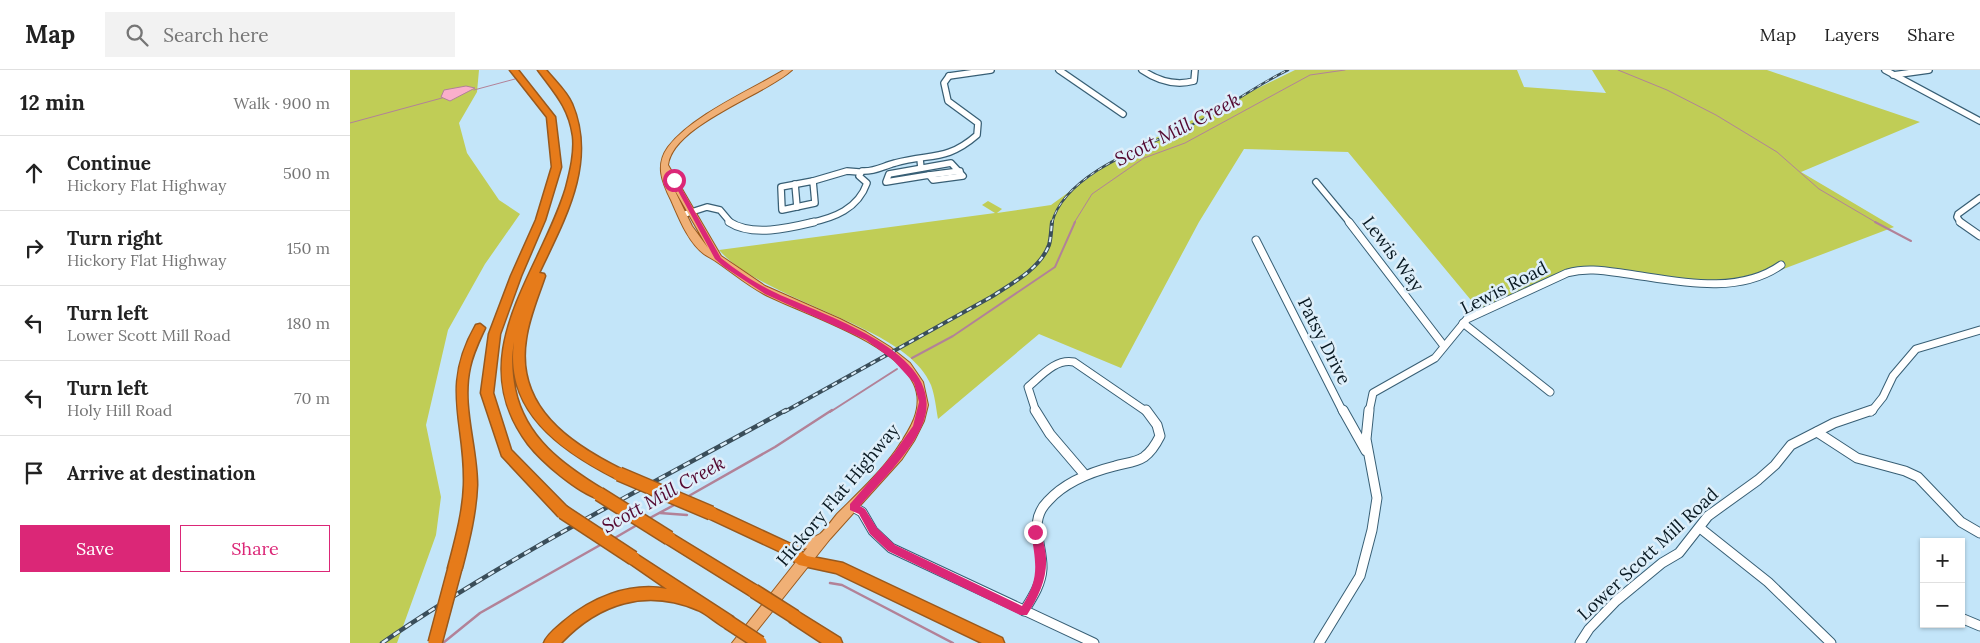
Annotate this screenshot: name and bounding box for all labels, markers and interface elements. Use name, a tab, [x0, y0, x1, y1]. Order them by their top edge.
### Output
search box	[105, 12, 455, 57]
text: Map	[25, 19, 75, 50]
icon: search	[123, 21, 151, 49]
text: Search here	[163, 23, 269, 47]
text: Map	[1760, 23, 1796, 46]
text: Layers	[1824, 23, 1879, 46]
text: Share	[1907, 23, 1955, 46]
water label: Scott Mill Creek	[1110, 87, 1244, 171]
text: 12 min	[20, 89, 85, 116]
text: Walk · 900 m	[233, 93, 330, 113]
text: Continue	[67, 151, 151, 175]
icon: ahead	[20, 159, 48, 187]
text: 500 m	[283, 163, 330, 183]
route start	[663, 169, 686, 192]
text: Hickory Flat Highway	[67, 175, 227, 195]
street label: Lewis Way	[1358, 211, 1429, 296]
text: Turn right	[67, 226, 163, 250]
icon: right	[20, 234, 48, 262]
text: 150 m	[287, 238, 330, 258]
text: Hickory Flat Highway	[67, 250, 227, 270]
street label: Lewis Road	[1456, 256, 1551, 319]
street label: Patsy Drive	[1293, 293, 1356, 388]
text: Turn left	[67, 301, 148, 325]
icon: left	[20, 309, 48, 337]
text: 180 m	[287, 313, 330, 333]
text: Lower Scott Mill Road	[67, 325, 231, 345]
text: Turn left	[67, 376, 148, 400]
icon: left	[20, 384, 48, 412]
text: 70 m	[294, 388, 330, 408]
text: Holy Hill Road	[67, 400, 172, 420]
street label: Hickory Flat Highway	[771, 418, 904, 571]
water label: Scott Mill Creek	[597, 450, 729, 538]
icon: arrive	[20, 459, 48, 487]
text: Arrive at destination	[67, 461, 256, 485]
street label: Lower Scott Mill Road	[1572, 482, 1723, 625]
route end	[1024, 521, 1047, 544]
button: Save	[20, 525, 170, 572]
button: Share	[180, 525, 330, 572]
map controls	[1920, 538, 1965, 628]
button: +	[1920, 538, 1965, 583]
button: −	[1920, 583, 1965, 628]

